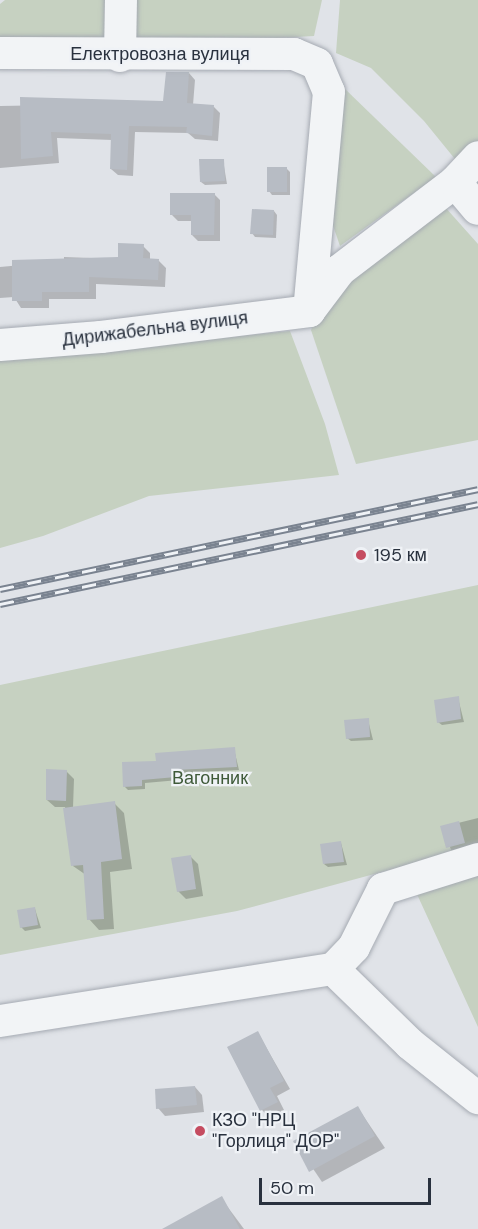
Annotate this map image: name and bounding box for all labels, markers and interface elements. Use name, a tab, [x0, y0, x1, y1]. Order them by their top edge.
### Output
street label: Електровозна вулиця	[70, 43, 250, 65]
street label: Дирижабельна вулиця	[61, 307, 249, 351]
place label: 195 км	[374, 544, 427, 566]
marker: 195 км	[352, 546, 370, 564]
park label: Вагонник	[172, 767, 248, 789]
place label: КЗО "НРЦ "Горлиця" ДОР"	[212, 1110, 339, 1152]
marker: КЗО "НРЦ "Горлиця" ДОР"	[193, 1124, 207, 1138]
scale bar	[262, 1166, 434, 1204]
text: 50 m	[270, 1176, 314, 1200]

